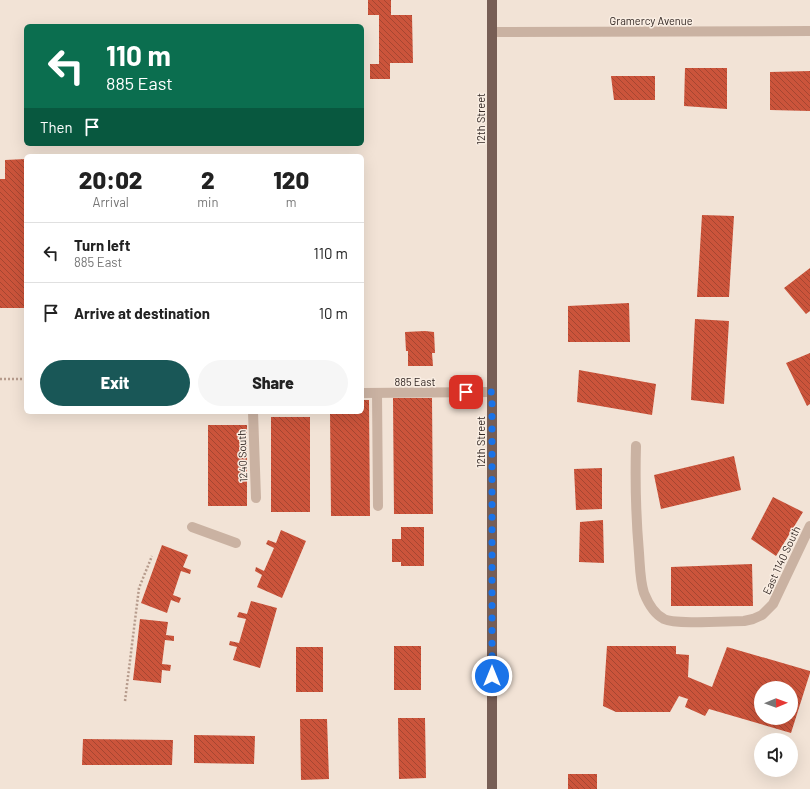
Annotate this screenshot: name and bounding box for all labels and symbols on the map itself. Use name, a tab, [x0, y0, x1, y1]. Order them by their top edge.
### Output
street label: Gramercy Avenue	[609, 14, 693, 27]
street label: 12th Street	[474, 93, 487, 145]
street label: 885 East	[395, 375, 435, 388]
pin	[449, 375, 483, 409]
street label: 12th Street	[474, 416, 487, 468]
street label: 1240 South	[235, 429, 249, 482]
street label: East 1140 South	[759, 524, 803, 596]
position arrow	[471, 655, 513, 697]
north arrow	[754, 681, 798, 725]

